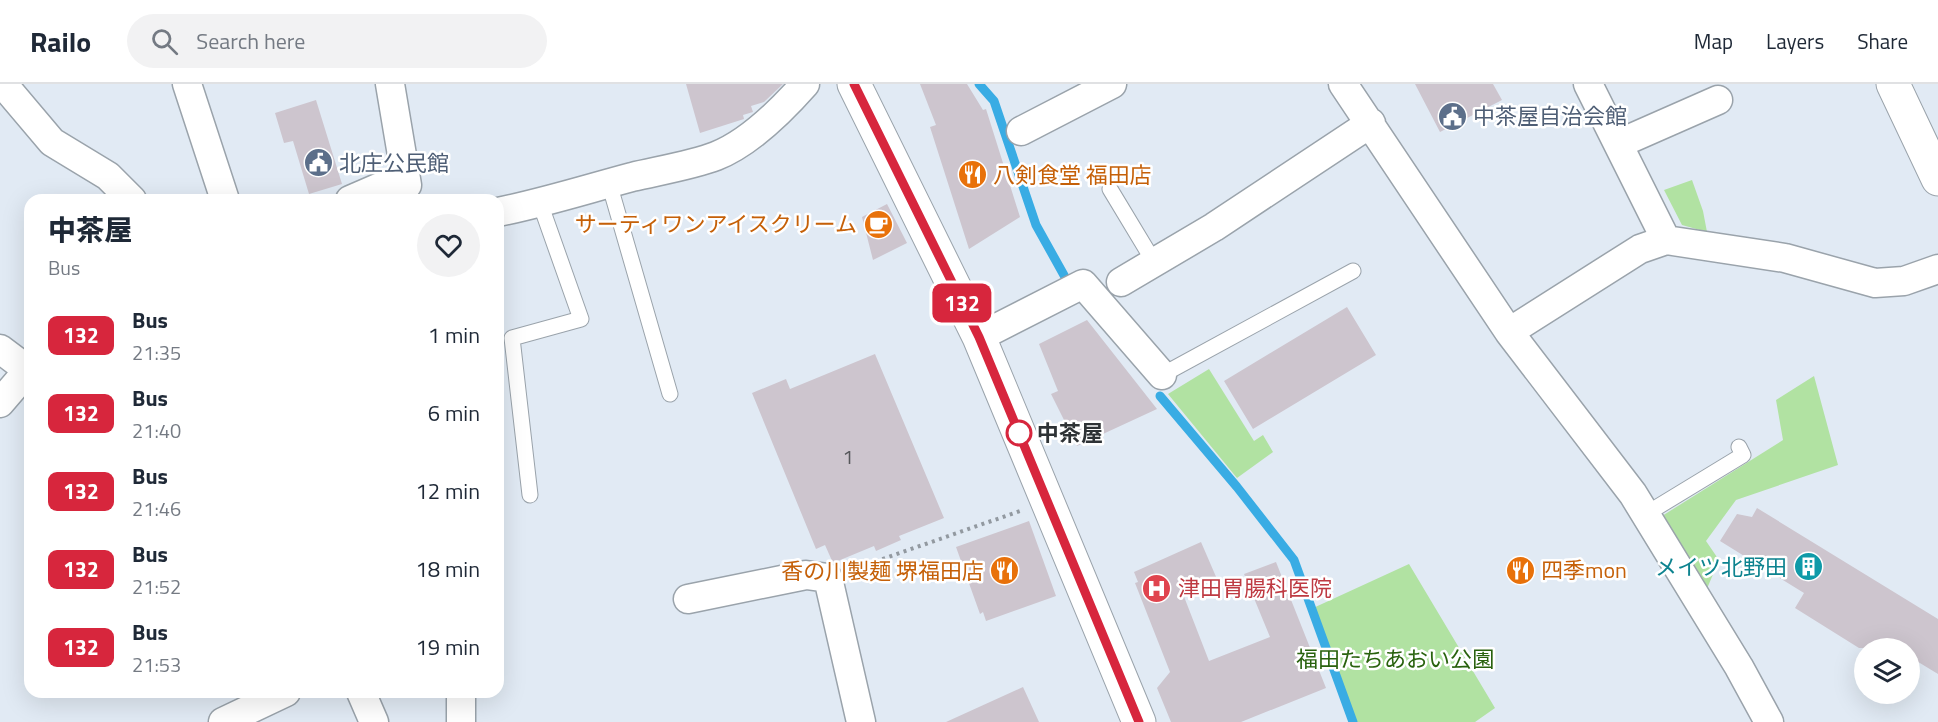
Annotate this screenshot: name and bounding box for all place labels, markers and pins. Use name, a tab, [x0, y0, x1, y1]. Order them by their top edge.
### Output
place label: 中茶屋自治会館	[1473, 99, 1627, 133]
public building icon: 中茶屋自治会館	[1436, 100, 1468, 132]
place label: 北庄公民館	[339, 146, 449, 180]
public building icon: 北庄公民館	[302, 147, 334, 179]
place label: 八剣食堂 福田店	[993, 158, 1152, 192]
restaurant icon: 八剣食堂 福田店	[956, 159, 988, 191]
place label: サーティワンアイスクリーム	[575, 207, 857, 241]
cafe icon: サーティワンアイスクリーム	[862, 208, 894, 240]
place label: 中茶屋	[1037, 416, 1103, 450]
marker: 中茶屋	[1006, 420, 1032, 446]
place label: メイツ北野田	[1655, 550, 1787, 584]
building icon: メイツ北野田	[1792, 551, 1824, 583]
place label: 四季mon	[1541, 553, 1627, 587]
place label: 香の川製麺 堺福田店	[781, 554, 984, 588]
restaurant icon: 四季mon	[1504, 554, 1536, 586]
restaurant icon: 香の川製麺 堺福田店	[989, 555, 1021, 587]
place label: 津田胃腸科医院	[1178, 571, 1332, 605]
hospital icon: 津田胃腸科医院	[1141, 572, 1173, 604]

